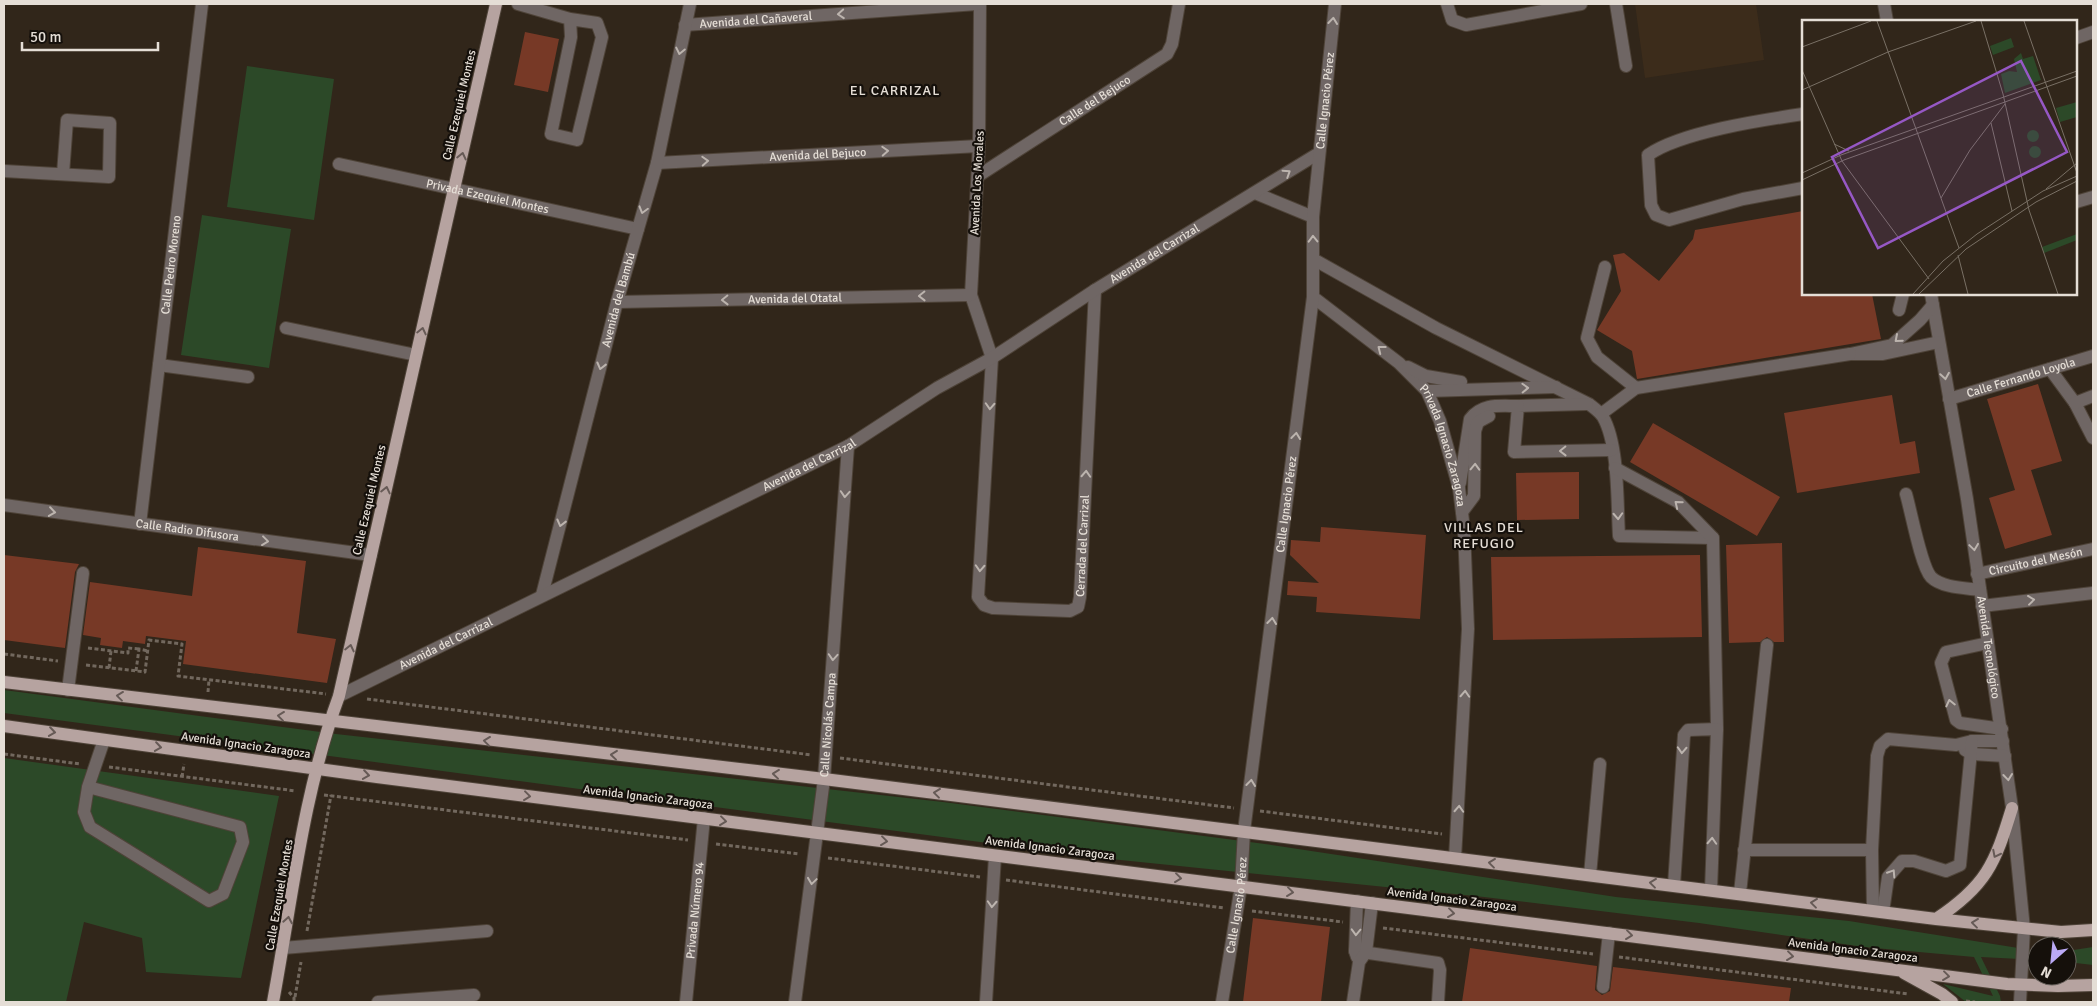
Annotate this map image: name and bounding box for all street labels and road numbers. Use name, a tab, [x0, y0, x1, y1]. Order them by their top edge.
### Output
street label: Avenida del Cañaveral	[699, 9, 813, 32]
street label: Calle Ezequiel Montes	[439, 48, 479, 162]
street label: Calle Ignacio Pérez	[1313, 52, 1338, 150]
street label: Calle del Bejuco	[1056, 72, 1134, 130]
street label: Avenida Los Morales	[967, 130, 988, 236]
street label: Avenida del Bejuco	[769, 145, 867, 165]
street label: Privada Ezequiel Montes	[425, 176, 550, 217]
street label: Calle Pedro Moreno	[158, 215, 185, 315]
street label: Avenida del Carrizal	[1107, 221, 1203, 287]
street label: Avenida del Bambú	[599, 251, 639, 349]
street label: Avenida del Otatal	[748, 291, 843, 307]
street label: Calle Fernando Loyola	[1965, 355, 2077, 401]
street label: Privada Ignacio Zaragoza	[1416, 381, 1468, 508]
street label: Avenida del Carrizal	[760, 435, 860, 495]
street label: Calle Ezequiel Montes	[349, 443, 389, 557]
street label: Calle Ignacio Pérez	[1273, 455, 1300, 554]
street label: Cerrada del Carrizal	[1073, 494, 1093, 597]
street label: Calle Radio Difusora	[135, 516, 240, 545]
street label: Circuito del Mesón	[1988, 544, 2084, 579]
street label: Avenida Tecnológico	[1973, 595, 2003, 700]
street label: Avenida del Carrizal	[397, 614, 496, 673]
street label: Calle Nicolás Campa	[817, 672, 840, 778]
street label: Avenida Ignacio Zaragoza	[180, 729, 312, 762]
street label: Avenida Ignacio Zaragoza	[582, 782, 714, 813]
street label: Avenida Ignacio Zaragoza	[984, 833, 1116, 864]
street label: Calle Ezequiel Montes	[262, 838, 297, 952]
street label: Calle Ignacio Pérez	[1223, 857, 1251, 955]
street label: Privada Número 94	[683, 861, 708, 960]
street label: Avenida Ignacio Zaragoza	[1386, 884, 1518, 915]
street label: Avenida Ignacio Zaragoza	[1787, 935, 1919, 966]

